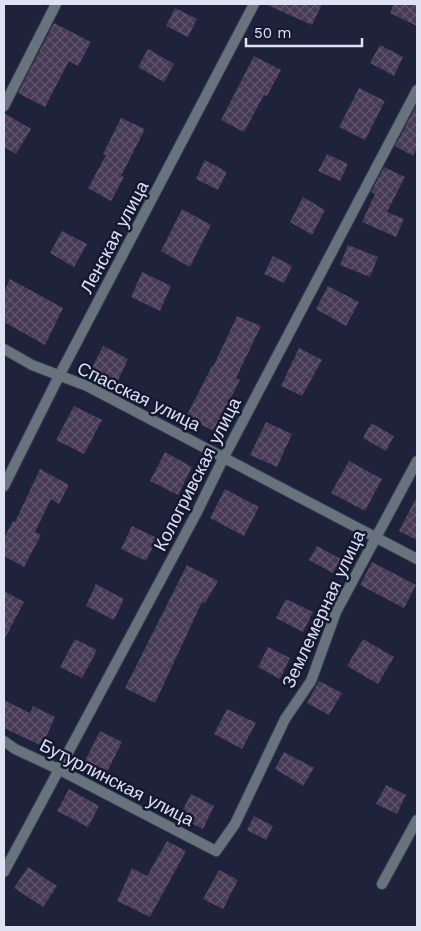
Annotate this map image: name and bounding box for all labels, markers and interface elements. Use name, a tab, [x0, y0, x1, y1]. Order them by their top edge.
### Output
scale bar	[246, 15, 362, 47]
text: 50 m	[254, 24, 291, 42]
street label: Ленская улица	[76, 176, 153, 297]
street label: Спасская улица	[74, 357, 205, 435]
street label: Кологривская улица	[149, 393, 245, 554]
street label: Землемерная улица	[277, 526, 369, 691]
street label: Бутурлинская улица	[36, 734, 198, 830]

